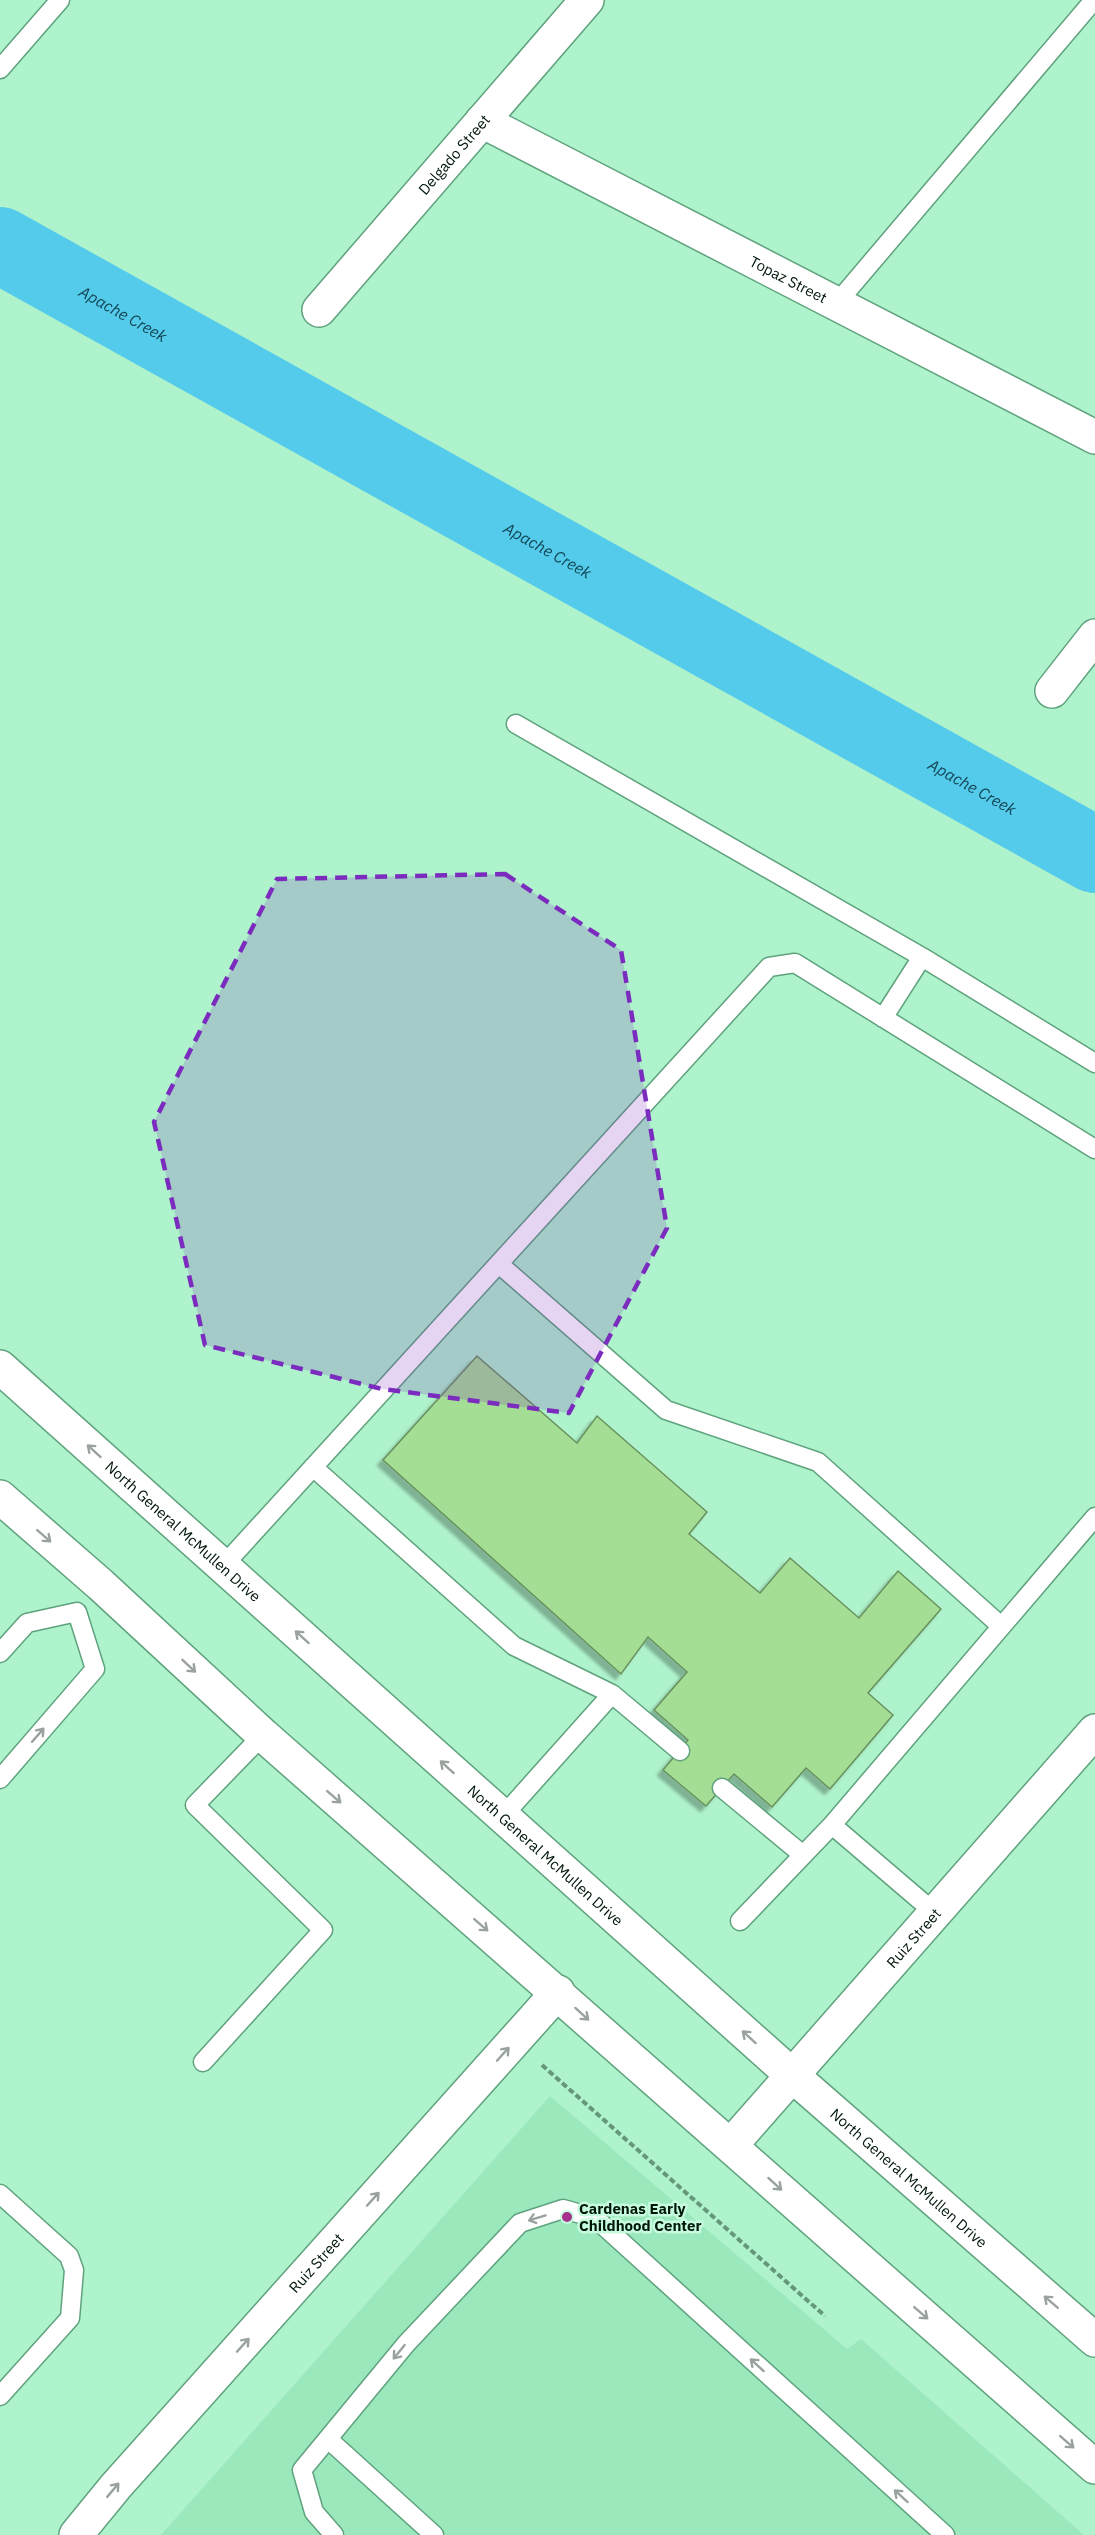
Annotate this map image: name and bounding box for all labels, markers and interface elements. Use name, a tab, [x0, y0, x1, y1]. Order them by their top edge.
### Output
street label: Delgado Street	[414, 110, 494, 198]
street label: Topaz Street	[747, 251, 831, 307]
water label: Apache Creek	[75, 281, 171, 346]
water label: Apache Creek	[499, 517, 596, 583]
water label: Apache Creek	[924, 754, 1020, 819]
one-way arrow	[87, 1444, 102, 1458]
street label: North General McMullen Drive	[102, 1456, 265, 1605]
one-way arrow	[36, 1529, 51, 1543]
one-way arrow	[295, 1630, 310, 1644]
one-way arrow	[181, 1659, 196, 1673]
one-way arrow	[31, 1728, 45, 1743]
one-way arrow	[440, 1760, 455, 1774]
street label: North General McMullen Drive	[464, 1780, 627, 1929]
one-way arrow	[326, 1790, 341, 1804]
street label: Ruiz Street	[882, 1904, 945, 1972]
one-way arrow	[473, 1918, 488, 1932]
one-way arrow	[574, 2007, 589, 2021]
one-way arrow	[742, 2030, 757, 2044]
one-way arrow	[496, 2047, 510, 2062]
street label: North General McMullen Drive	[827, 2104, 992, 2251]
one-way arrow	[767, 2177, 782, 2191]
one-way arrow	[366, 2192, 380, 2207]
place label: Cardenas Early Childhood Center	[579, 2199, 702, 2235]
marker: Cardenas Early Childhood Center	[560, 2210, 574, 2224]
one-way arrow	[528, 2213, 547, 2224]
street label: Ruiz Street	[284, 2229, 347, 2296]
one-way arrow	[1044, 2295, 1059, 2309]
one-way arrow	[913, 2306, 928, 2320]
one-way arrow	[236, 2337, 250, 2352]
one-way arrow	[392, 2344, 406, 2359]
one-way arrow	[750, 2358, 765, 2372]
one-way arrow	[1059, 2435, 1074, 2449]
one-way arrow	[106, 2483, 120, 2498]
one-way arrow	[894, 2489, 909, 2503]

